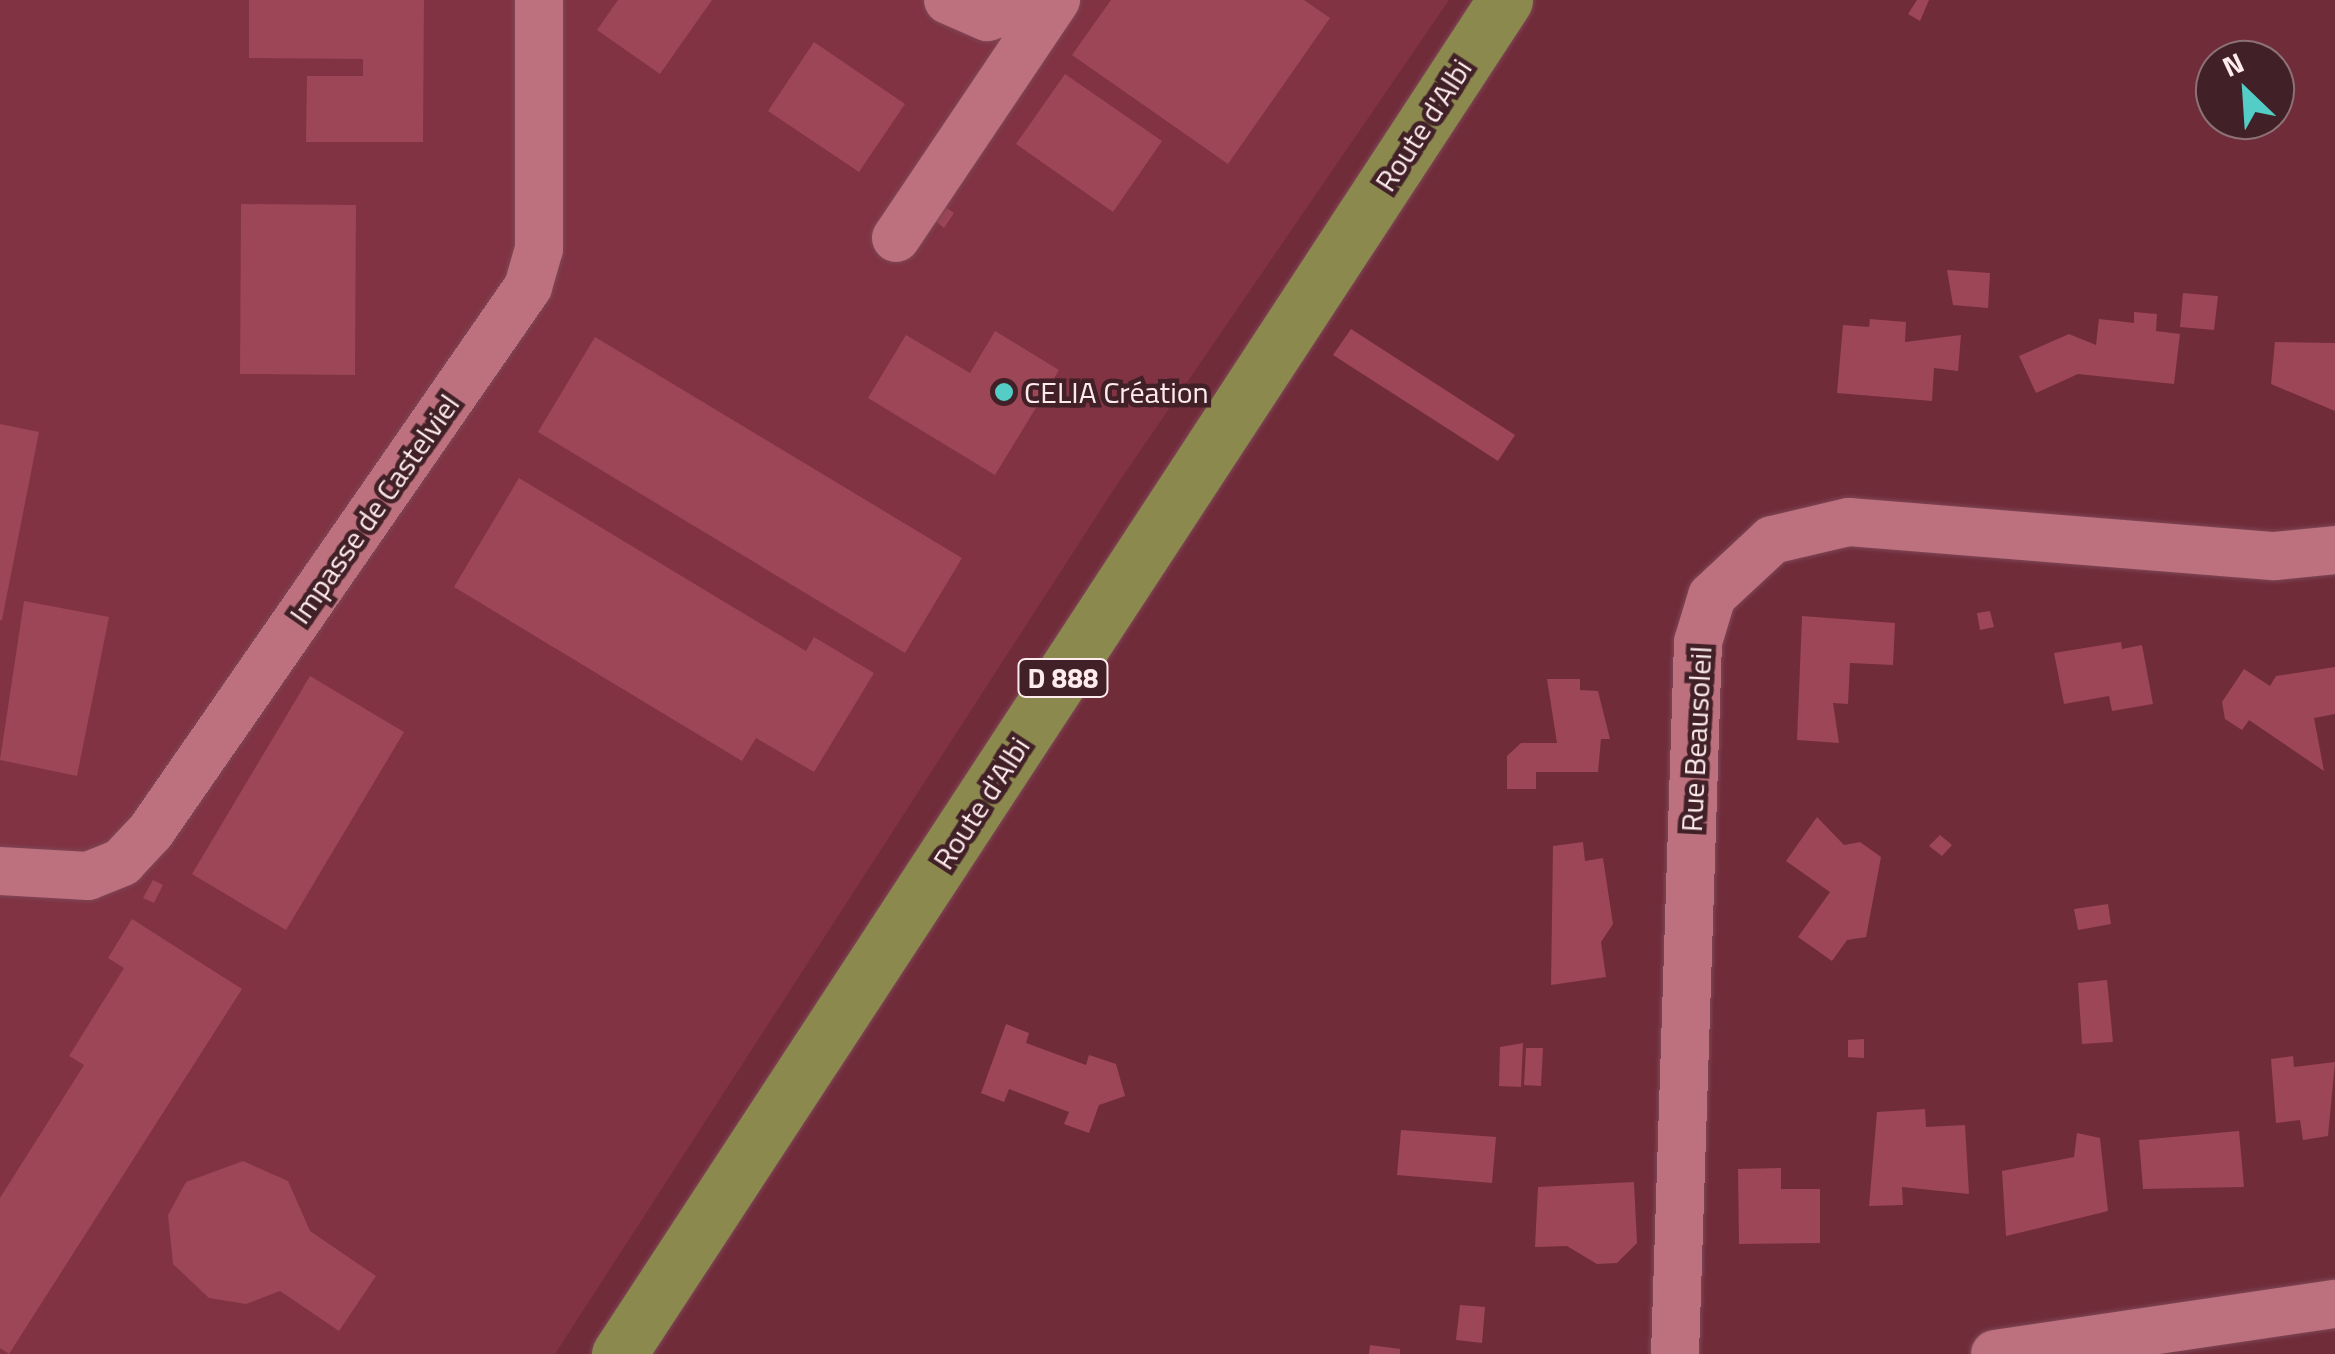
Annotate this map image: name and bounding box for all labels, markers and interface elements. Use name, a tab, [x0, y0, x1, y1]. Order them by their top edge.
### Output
north arrow	[2195, 40, 2295, 140]
text: N	[2215, 41, 2251, 88]
street label: Route d'Albi	[1367, 52, 1479, 198]
place label: CELIA Création	[1024, 374, 1209, 410]
marker: CELIA Création	[993, 381, 1015, 403]
street label: Impasse de Castelviel	[281, 387, 467, 631]
street label: Rue Beausoleil	[1673, 645, 1719, 833]
road number: D 888	[1016, 655, 1110, 701]
street label: Route d'Albi	[925, 730, 1037, 876]

